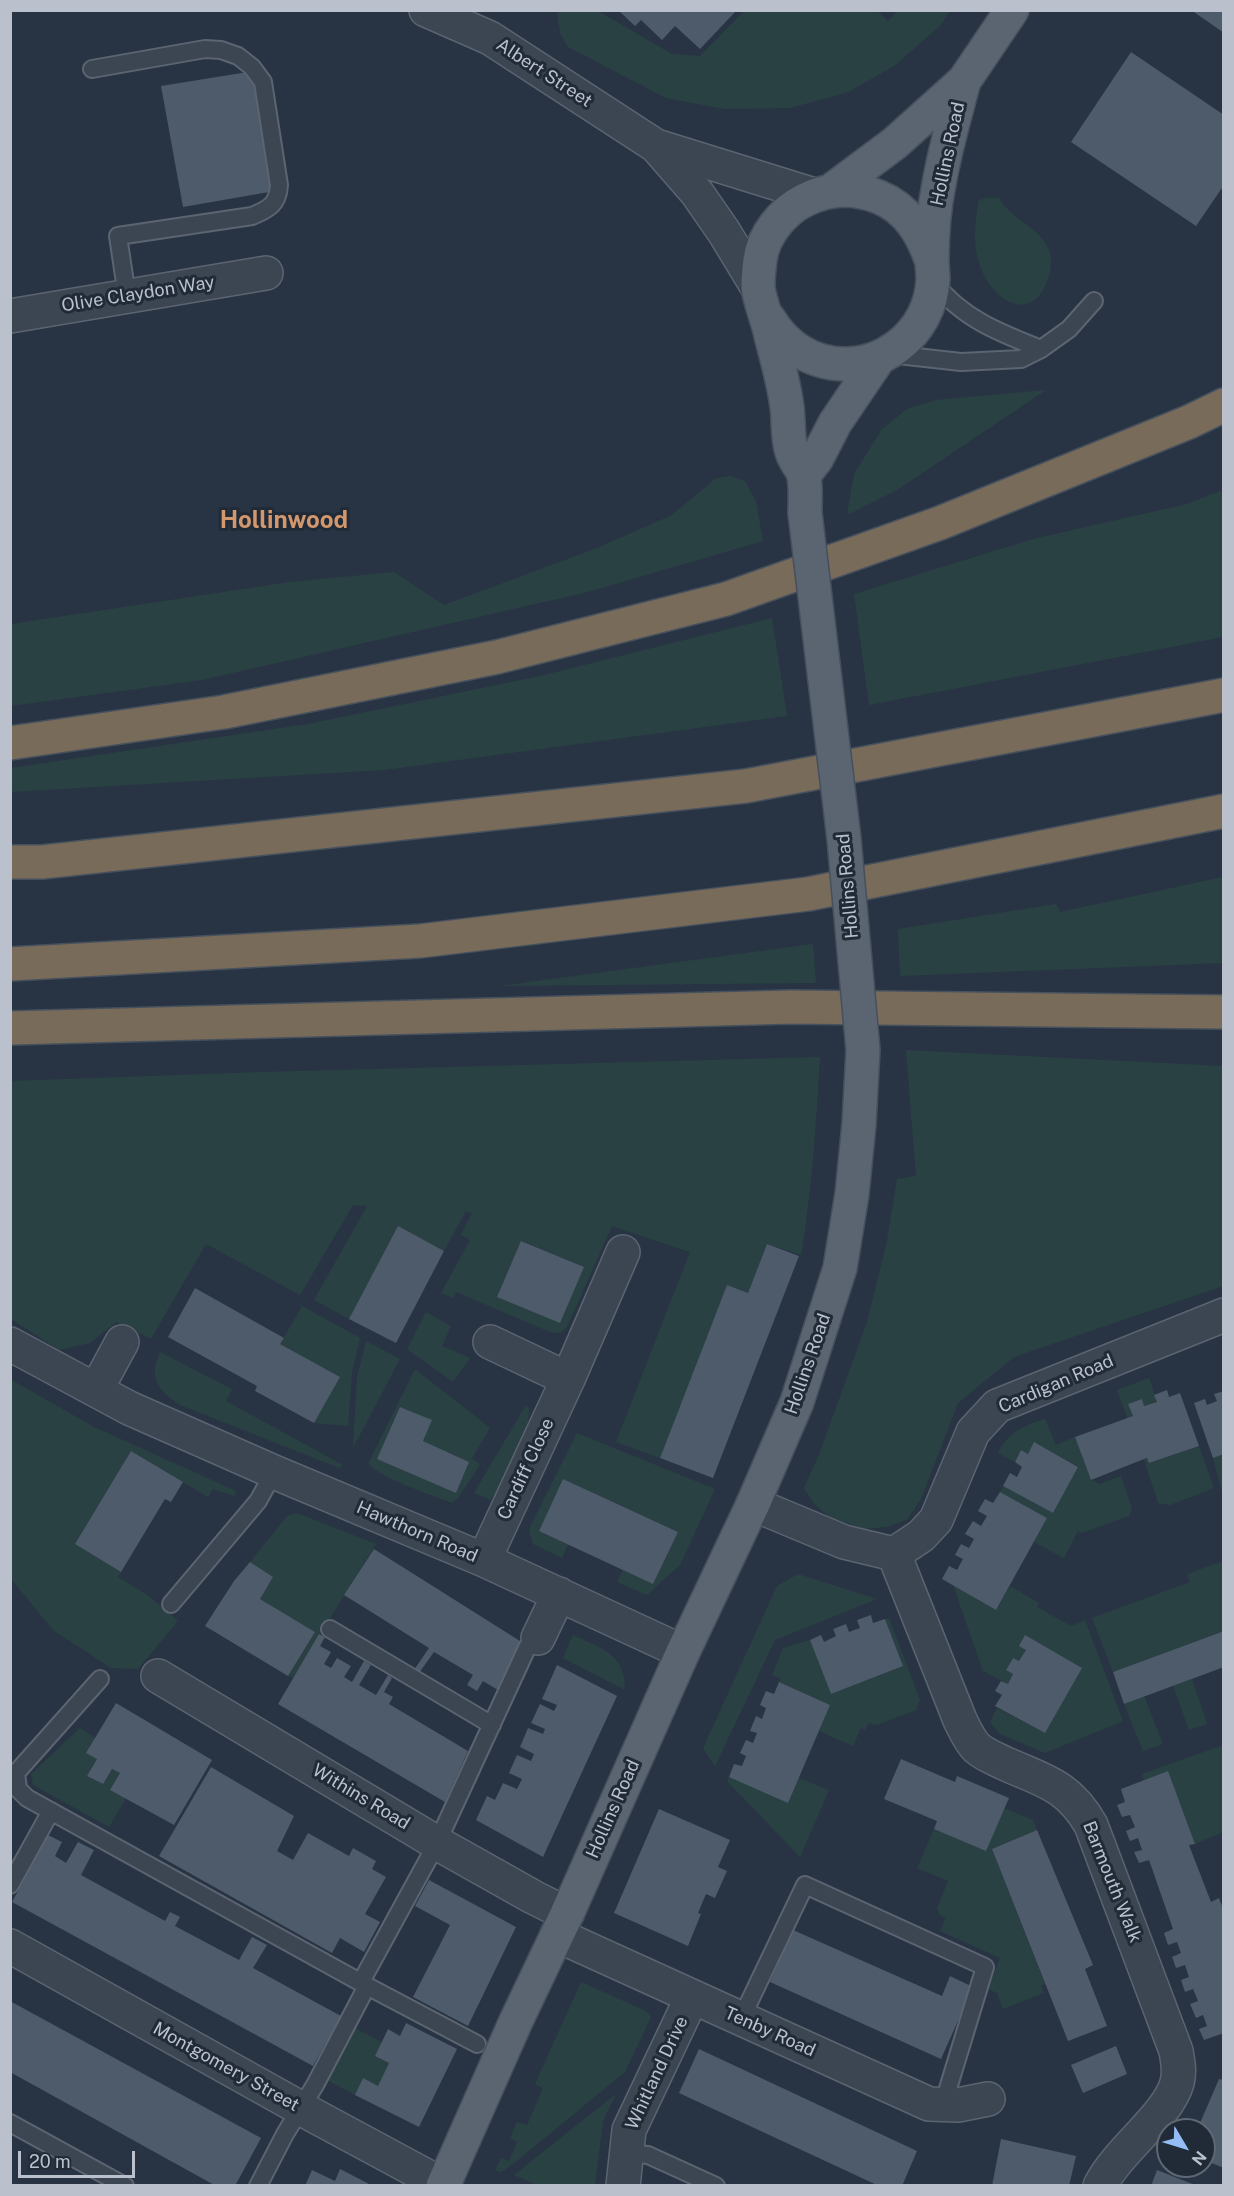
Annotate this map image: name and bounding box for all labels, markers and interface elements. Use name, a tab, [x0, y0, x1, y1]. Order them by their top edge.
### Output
street label: Albert Street	[492, 34, 596, 112]
street label: Hollins Road	[926, 100, 970, 208]
street label: Olive Claydon Way	[60, 271, 216, 317]
district label: Hollinwood	[220, 507, 348, 535]
street label: Hollins Road	[833, 833, 863, 939]
street label: Hollins Road	[781, 1311, 835, 1417]
street label: Cardigan Road	[995, 1350, 1117, 1418]
street label: Cardiff Close	[493, 1415, 559, 1523]
street label: Hawthorn Road	[353, 1497, 481, 1567]
street label: Hollins Road	[582, 1756, 644, 1862]
street label: Withins Road	[308, 1759, 414, 1835]
street label: Barmouth Walk	[1078, 1818, 1146, 1946]
street label: Tenby Road	[721, 2002, 819, 2062]
street label: Whitland Drive	[621, 2013, 693, 2133]
street label: Montgomery Street	[149, 2018, 303, 2116]
north arrow	[1156, 2118, 1216, 2178]
scale bar	[21, 2139, 138, 2177]
text: N	[1188, 2147, 1210, 2169]
text: 20 m	[29, 2151, 71, 2172]

